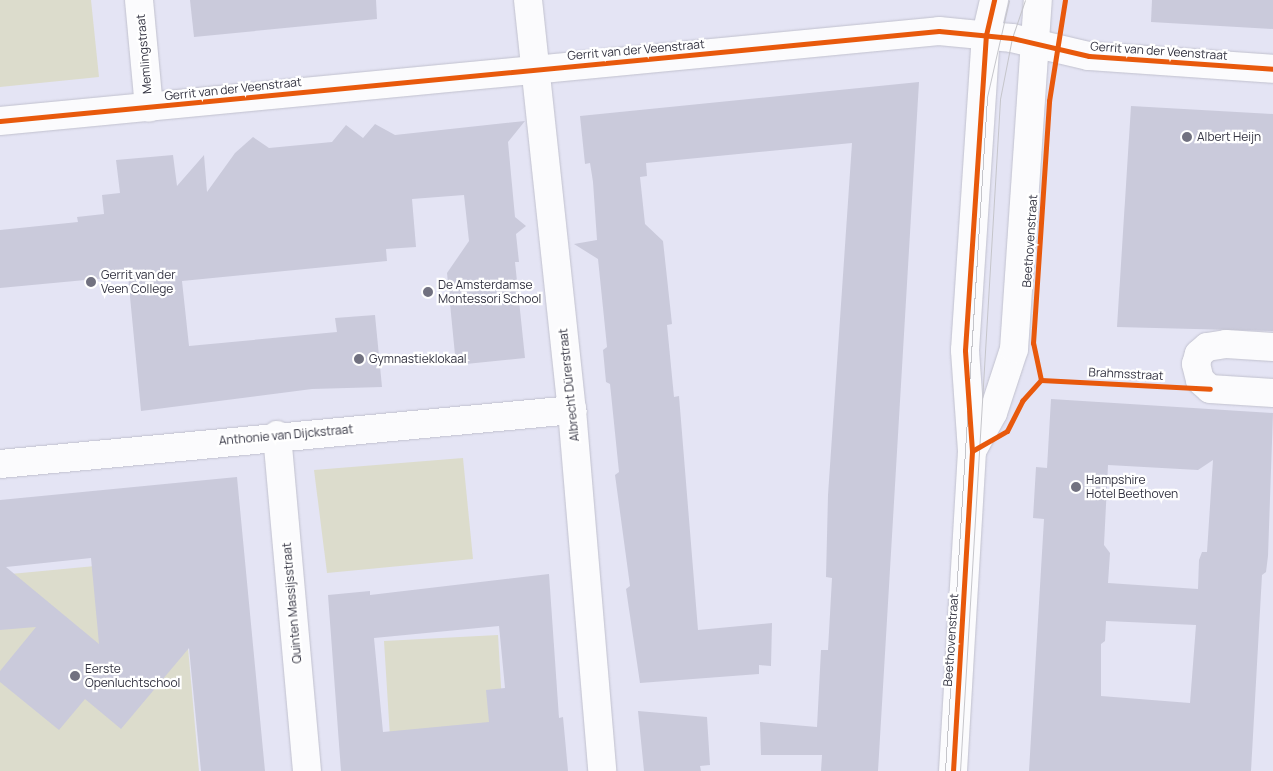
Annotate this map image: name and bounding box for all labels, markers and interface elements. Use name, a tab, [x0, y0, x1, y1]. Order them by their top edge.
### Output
street label: Memlingstraat	[133, 13, 155, 95]
street label: Gerrit van der Veenstraat	[567, 37, 705, 63]
street label: Gerrit van der Veenstraat	[1090, 39, 1228, 63]
street label: Gerrit van der Veenstraat	[164, 75, 302, 103]
place label: Albert Heijn	[1197, 130, 1261, 144]
marker: Albert Heijn	[1181, 131, 1193, 143]
street label: Beethovenstraat	[1020, 194, 1040, 288]
place label: Gerrit van der Veen College	[101, 268, 176, 296]
marker: Gerrit van der Veen College	[85, 276, 97, 288]
place label: De Amsterdamse Montessori School	[438, 278, 541, 306]
marker: De Amsterdamse Montessori School	[422, 286, 434, 298]
street label: Albrecht Dürerstraat	[556, 328, 582, 442]
place label: Gymnastieklokaal	[369, 352, 467, 366]
marker: Gymnastieklokaal	[353, 353, 365, 365]
street label: Brahmsstraat	[1088, 365, 1164, 383]
street label: Anthonie van Dijckstraat	[218, 422, 354, 448]
place label: Hampshire Hotel Beethoven	[1086, 473, 1178, 501]
marker: Hampshire Hotel Beethoven	[1070, 481, 1082, 493]
street label: Quinten Massijsstraat	[280, 542, 304, 664]
street label: Beethovenstraat	[941, 593, 961, 687]
place label: Eerste Openluchtschool	[85, 662, 180, 690]
marker: Eerste Openluchtschool	[69, 670, 81, 682]

